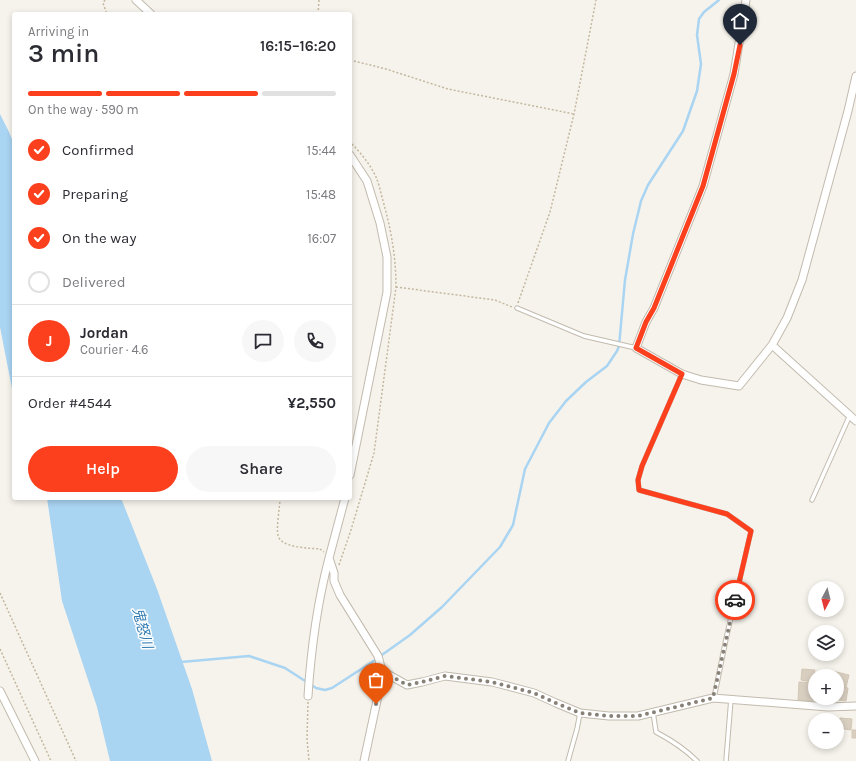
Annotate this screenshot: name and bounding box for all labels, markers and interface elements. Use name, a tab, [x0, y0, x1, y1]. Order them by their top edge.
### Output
pin	[723, 4, 757, 45]
icon: home	[729, 10, 751, 32]
text: Arriving in	[28, 24, 89, 39]
text: 16:15–16:20	[260, 37, 336, 55]
text: 3 min	[28, 38, 99, 69]
text: On the way · 590 m	[28, 102, 139, 117]
icon: check	[28, 139, 50, 161]
text: Confirmed	[62, 141, 134, 159]
text: 15:44	[307, 143, 336, 158]
icon: check	[28, 183, 50, 205]
text: Preparing	[62, 185, 128, 203]
text: 15:48	[306, 187, 336, 202]
icon: check	[28, 227, 50, 249]
text: On the way	[62, 229, 136, 247]
text: 16:07	[307, 231, 336, 246]
text: Delivered	[62, 273, 126, 291]
button: chat	[242, 320, 284, 362]
button: phone	[294, 320, 336, 362]
text: Jordan	[80, 324, 128, 342]
text: J	[46, 332, 52, 350]
text: Courier · 4.6	[80, 342, 148, 357]
text: Order #4544	[28, 394, 112, 412]
text: ¥2,550	[287, 394, 336, 412]
button: Help	[28, 446, 178, 492]
button: Share	[186, 446, 336, 492]
courier	[715, 580, 755, 620]
north arrow	[808, 581, 844, 617]
map controls	[808, 581, 844, 749]
icon: car	[724, 589, 746, 611]
water label: 鬼怒川	[129, 606, 157, 653]
button: layers	[808, 625, 844, 661]
pin	[359, 663, 393, 704]
icon: bag	[365, 669, 387, 691]
button: +	[808, 669, 844, 705]
button: −	[808, 713, 844, 749]

